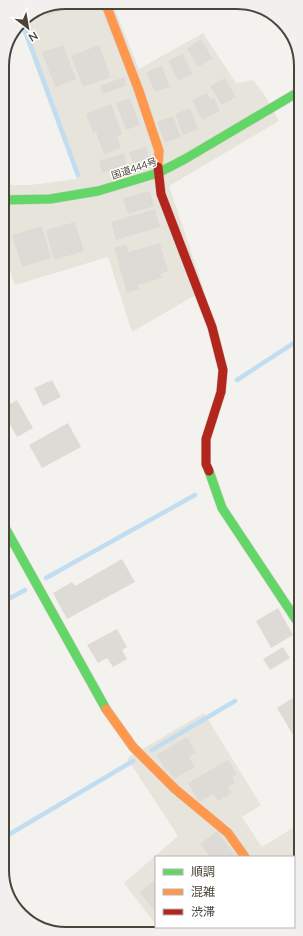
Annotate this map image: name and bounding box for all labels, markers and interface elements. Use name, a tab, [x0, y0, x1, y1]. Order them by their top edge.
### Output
north arrow	[8, 8, 48, 48]
text: N	[26, 29, 40, 45]
street label: 国道444号	[110, 155, 158, 181]
legend	[155, 856, 295, 928]
text: 順調	[191, 864, 215, 879]
text: 混雑	[191, 884, 215, 899]
text: 渋滞	[191, 904, 215, 919]

